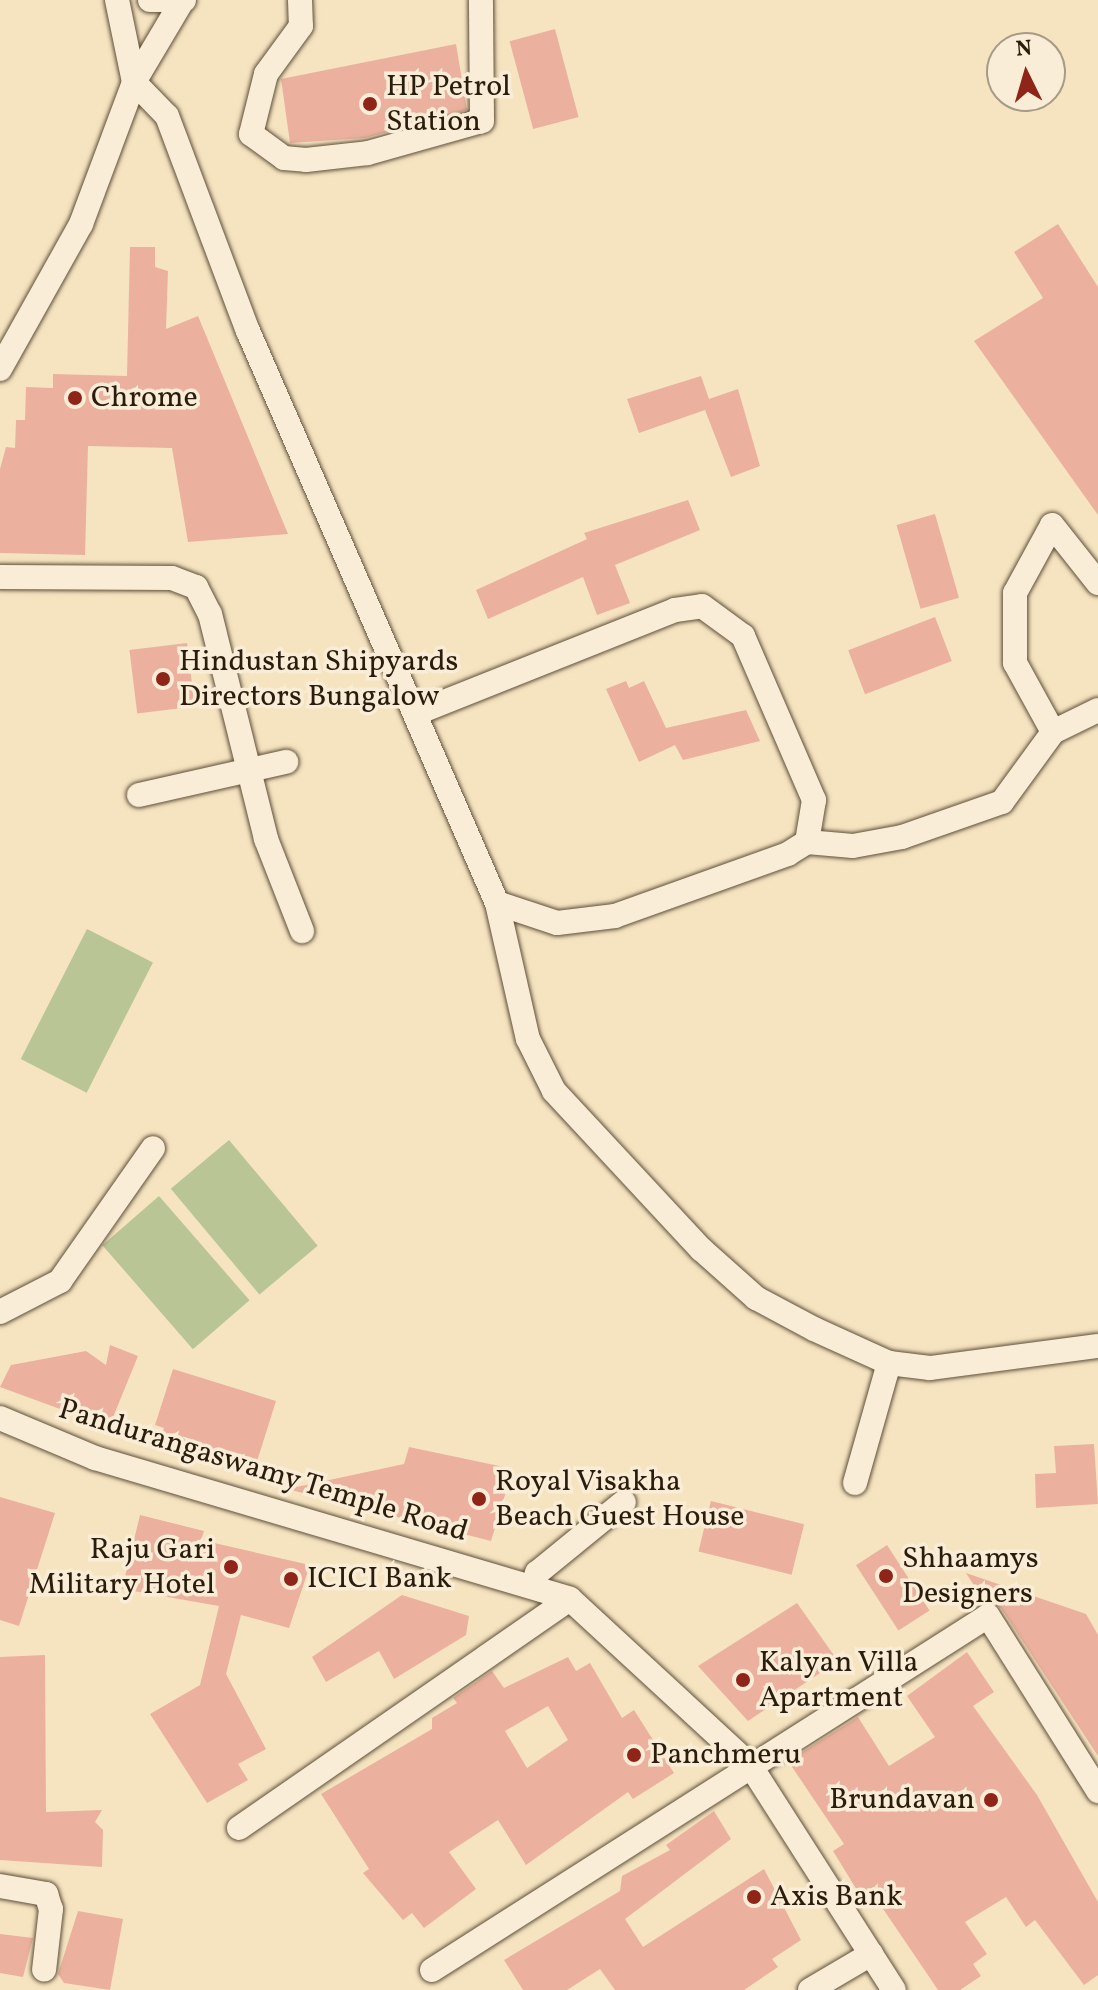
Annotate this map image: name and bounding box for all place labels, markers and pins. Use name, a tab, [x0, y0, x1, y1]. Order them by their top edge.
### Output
place label: HP Petrol Station	[386, 69, 511, 140]
marker: HP Petrol Station	[361, 95, 379, 113]
place label: Chrome	[91, 380, 198, 416]
marker: Chrome	[66, 389, 84, 407]
place label: Hindustan Shipyards Directors Bungalow	[179, 644, 458, 714]
marker: Hindustan Shipyards Directors Bungalow	[154, 670, 172, 688]
place label: Royal Visakha Beach Guest House	[495, 1464, 744, 1534]
marker: Royal Visakha Beach Guest House	[470, 1490, 488, 1508]
place label: Raju Gari Military Hotel	[28, 1532, 215, 1602]
place label: Shhaamys Designers	[902, 1541, 1039, 1612]
marker: Raju Gari Military Hotel	[222, 1558, 240, 1576]
place label: ICICI Bank	[307, 1561, 452, 1597]
marker: Shhaamys Designers	[877, 1567, 895, 1585]
marker: ICICI Bank	[282, 1570, 300, 1588]
place label: Kalyan Villa Apartment	[759, 1645, 919, 1716]
marker: Kalyan Villa Apartment	[734, 1671, 752, 1689]
place label: Panchmeru	[650, 1737, 801, 1773]
marker: Panchmeru	[625, 1746, 643, 1764]
place label: Brundavan	[829, 1782, 975, 1818]
marker: Brundavan	[982, 1791, 1000, 1809]
place label: Axis Bank	[770, 1879, 903, 1915]
marker: Axis Bank	[745, 1888, 763, 1906]

